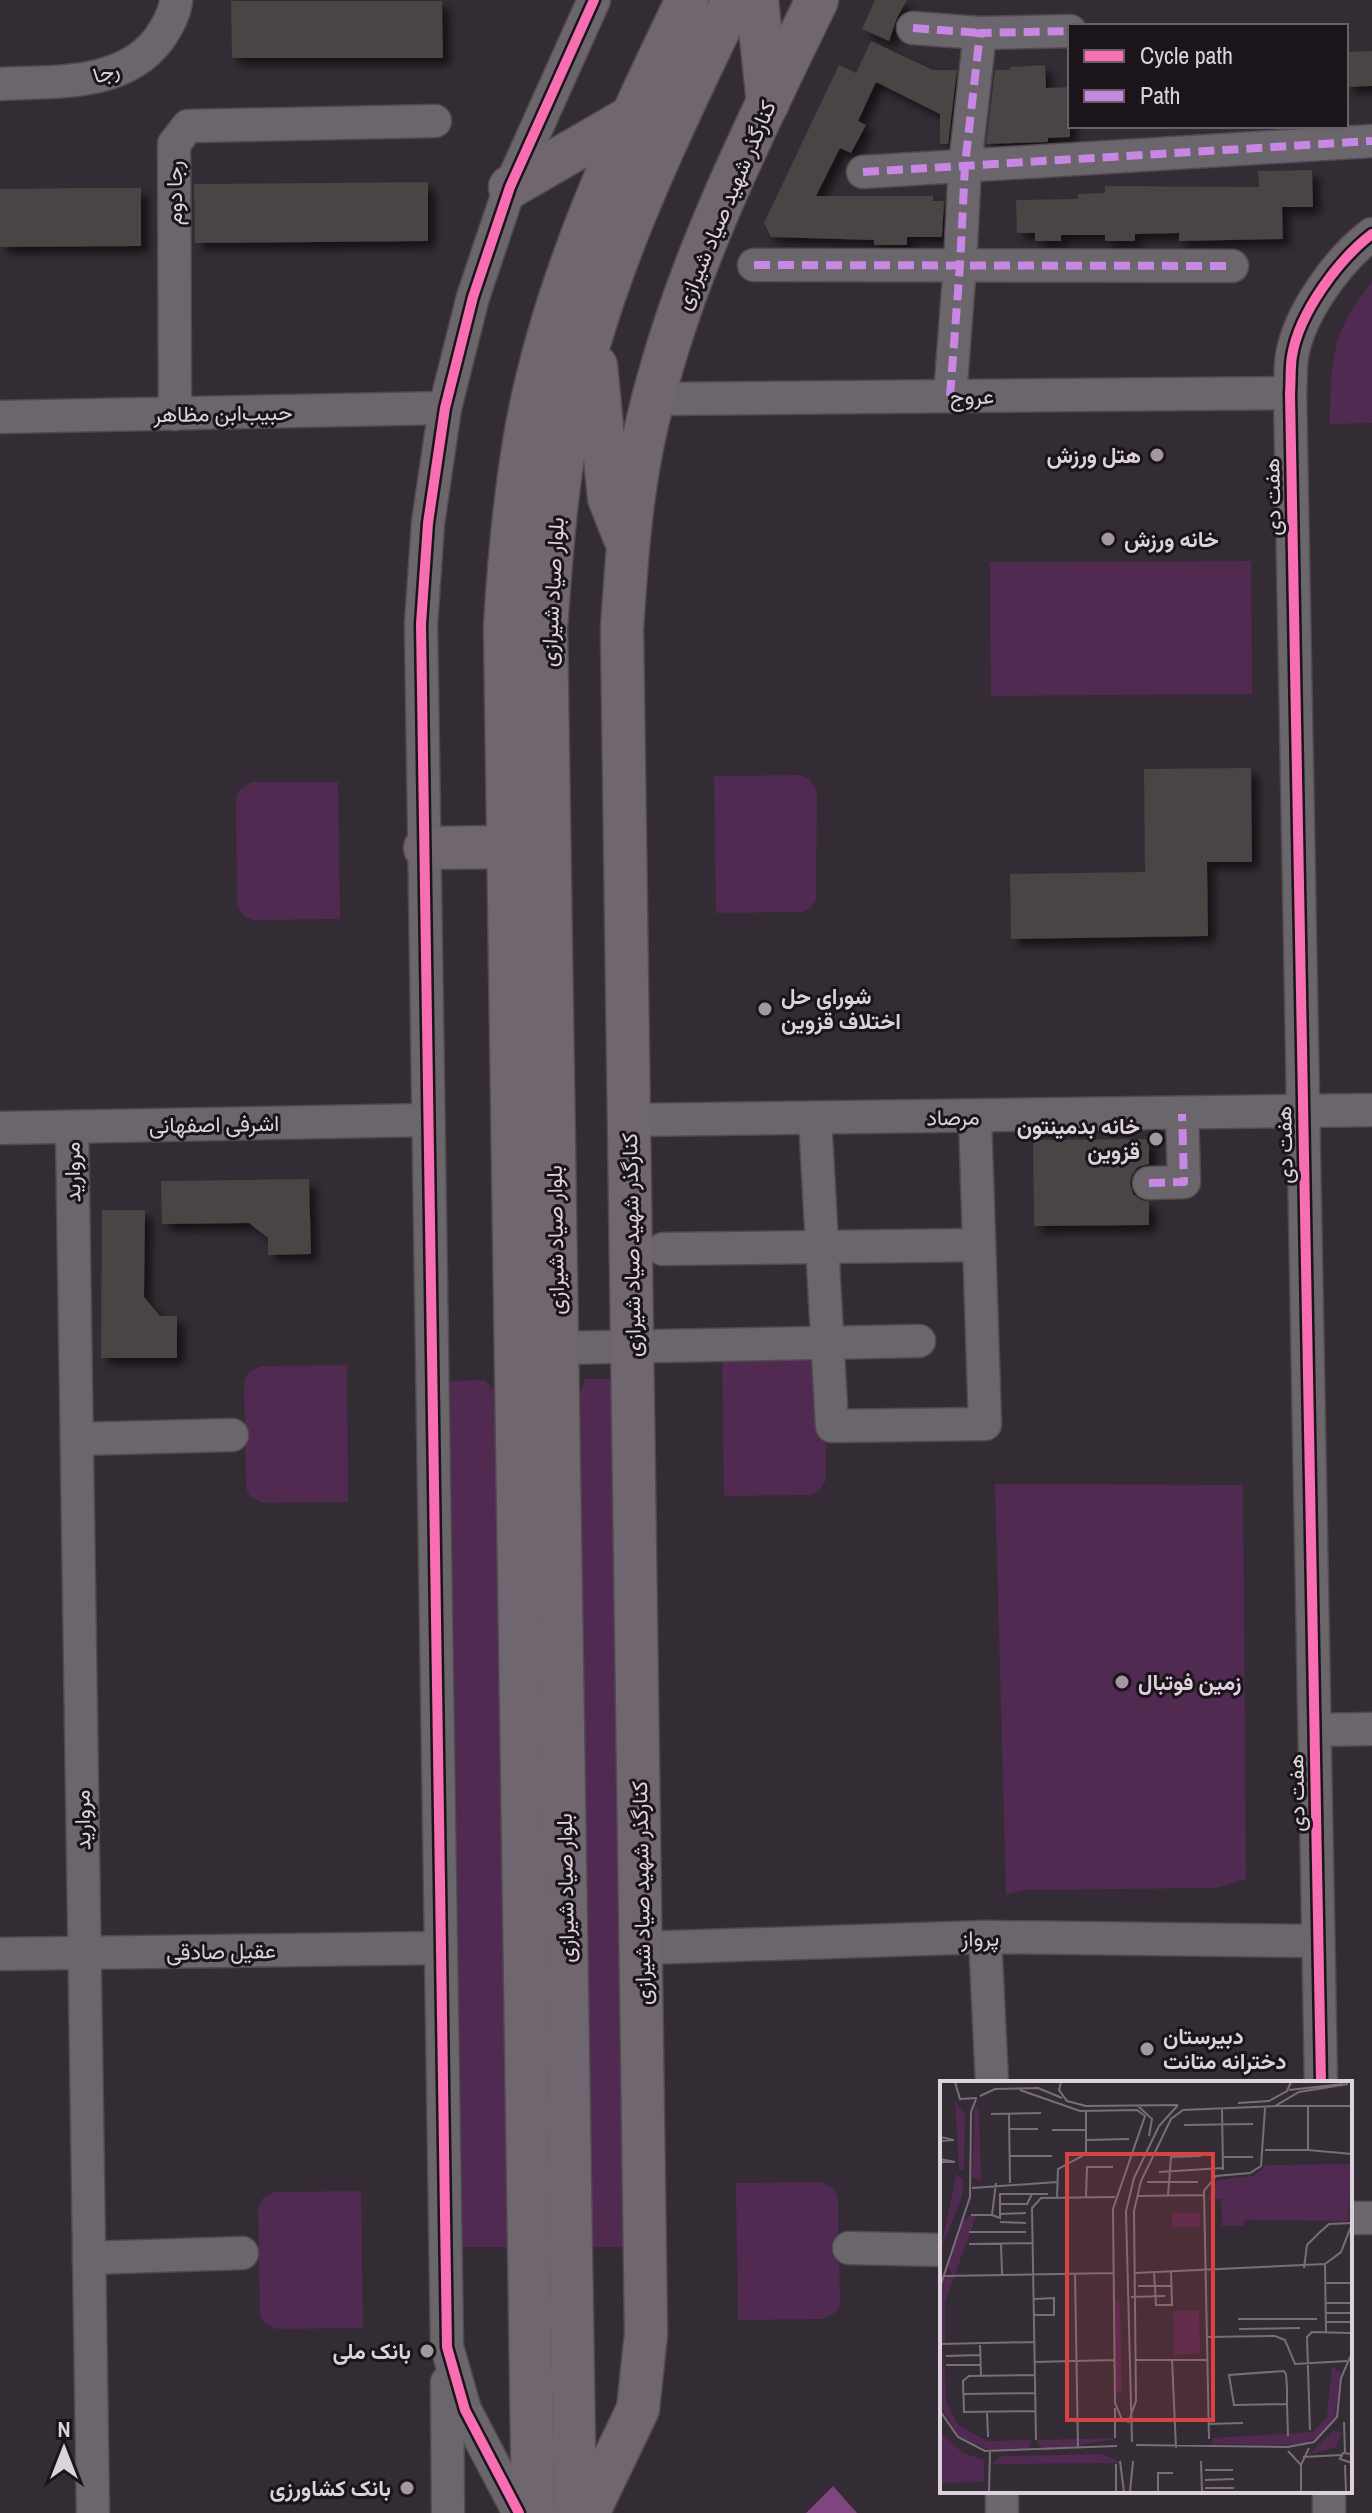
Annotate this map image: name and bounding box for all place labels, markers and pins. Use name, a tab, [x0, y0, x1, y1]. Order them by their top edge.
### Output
place label: هتل ورزش	[1047, 440, 1141, 470]
marker: هتل ورزش	[1148, 446, 1166, 464]
place label: خانه ورزش	[1124, 524, 1219, 554]
marker: خانه ورزش	[1099, 530, 1117, 548]
place label: شورای حل اختلاف قزوین	[781, 981, 901, 1036]
marker: شورای حل اختلاف قزوین	[756, 1000, 774, 1018]
place label: خانه بدمینتون قزوین	[1017, 1111, 1140, 1166]
marker: خانه بدمینتون قزوین	[1147, 1130, 1165, 1148]
place label: زمین فوتبال	[1138, 1667, 1242, 1697]
marker: زمین فوتبال	[1113, 1673, 1131, 1691]
place label: دبیرستان دخترانه متانت	[1163, 2021, 1287, 2076]
marker: دبیرستان دخترانه متانت	[1138, 2040, 1156, 2058]
place label: بانک ملی	[332, 2336, 411, 2366]
marker: بانک ملی	[418, 2342, 436, 2360]
place label: بانک کشاورزی	[269, 2473, 391, 2503]
marker: بانک کشاورزی	[398, 2479, 416, 2497]

